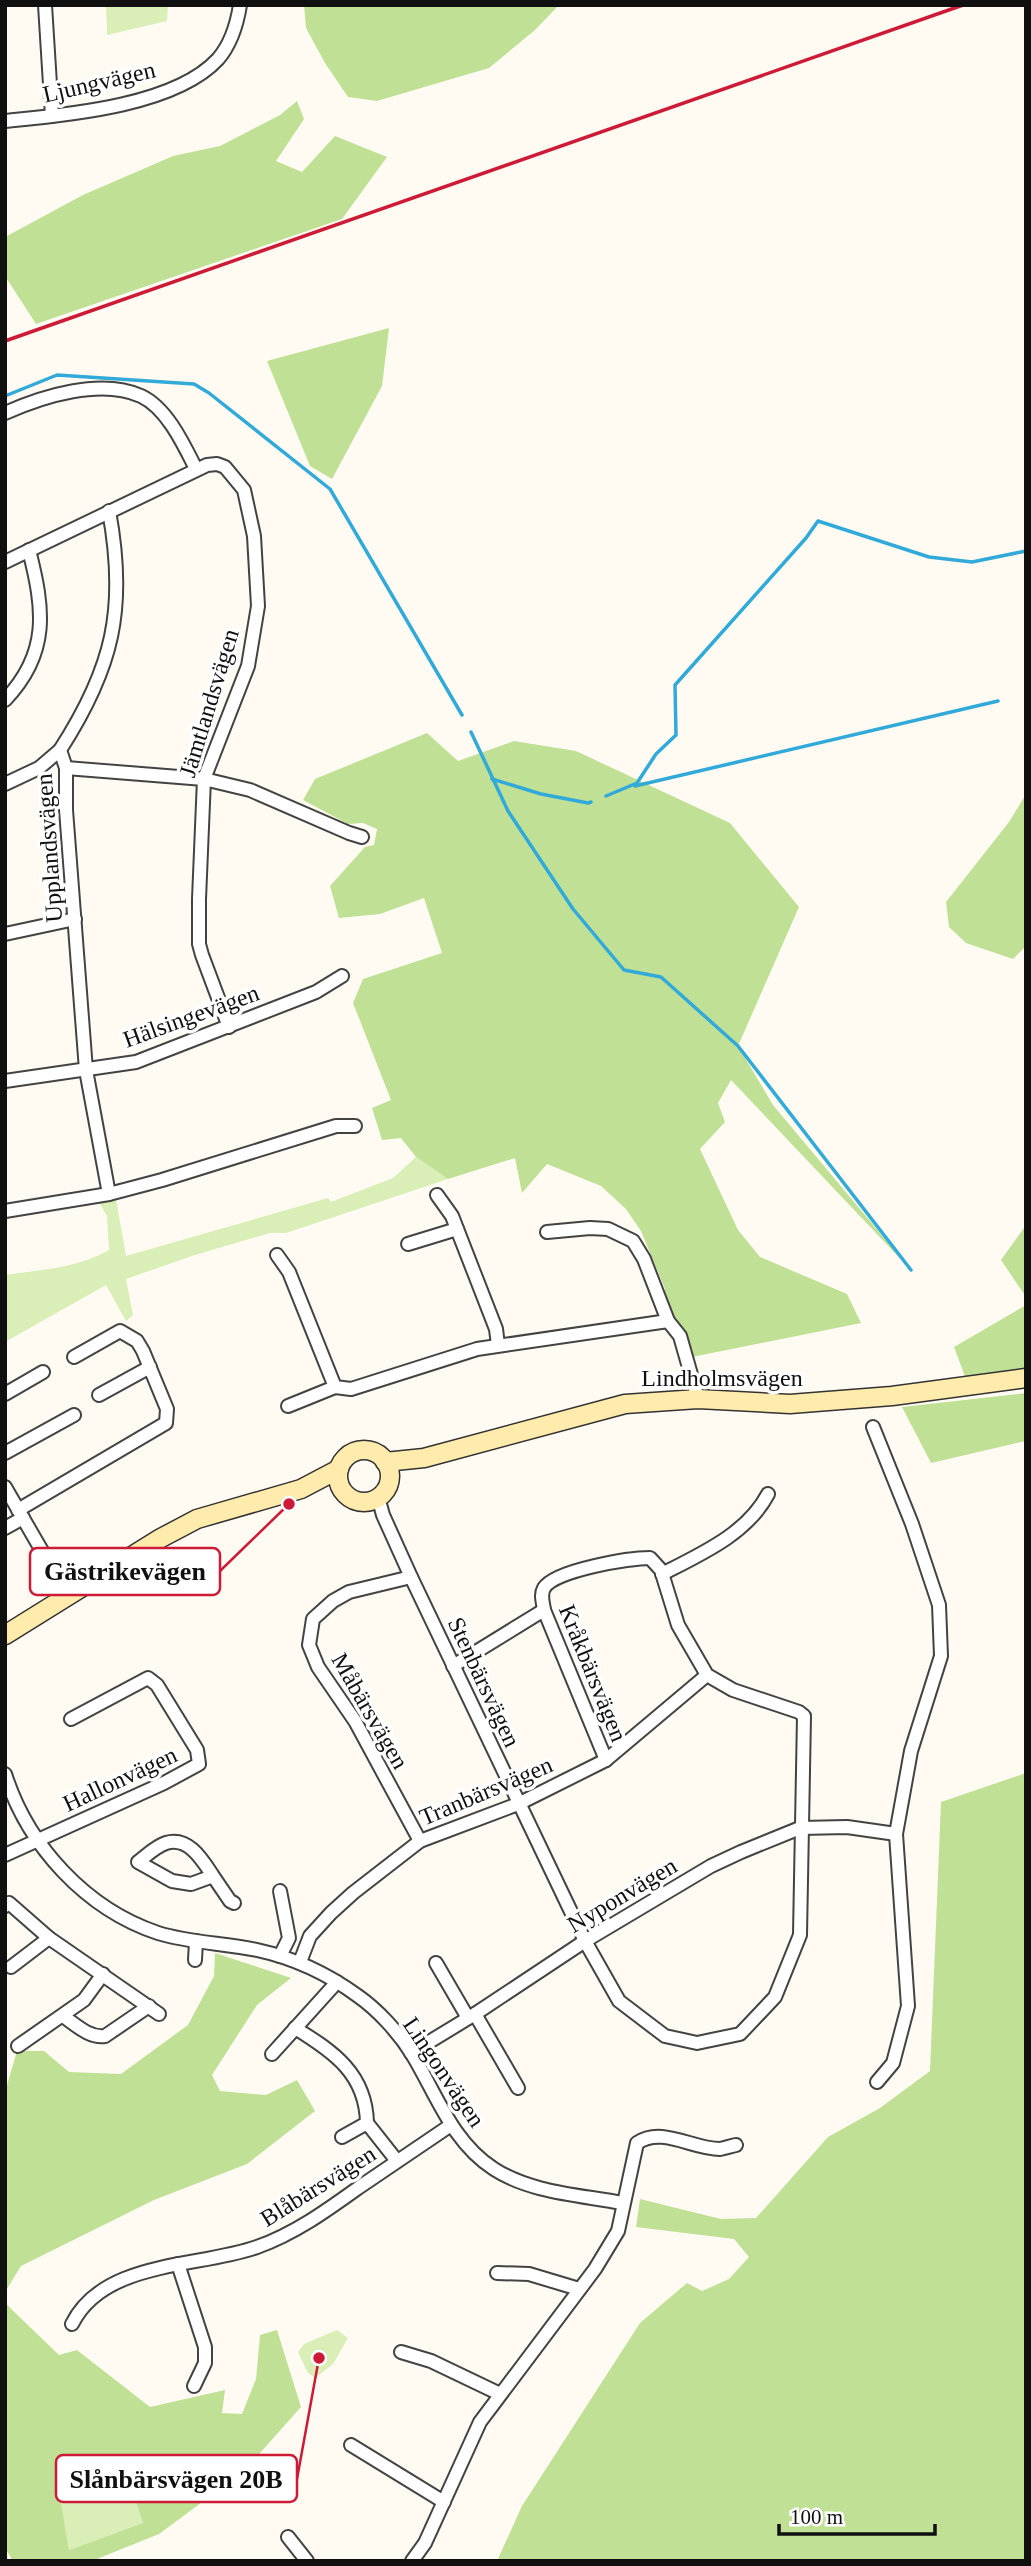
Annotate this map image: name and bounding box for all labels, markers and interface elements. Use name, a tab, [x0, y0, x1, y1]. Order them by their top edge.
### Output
street label: Ljungvägen	[40, 56, 158, 108]
street label: Jämtlandsvägen	[174, 626, 244, 780]
street label: Upplandsvägen	[31, 773, 67, 923]
street label: Hälsingevägen	[120, 979, 262, 1053]
street label: Lindholmsvägen	[641, 1365, 803, 1391]
callout: Gästrikevägen	[30, 1548, 220, 1595]
text: Gästrikevägen	[44, 1557, 206, 1586]
street label: Kråkbärsvägen	[554, 1601, 632, 1745]
street label: Stenbärsvägen	[443, 1613, 525, 1751]
street label: Måbärsvägen	[326, 1649, 414, 1773]
street label: Hallonvägen	[59, 1741, 181, 1817]
street label: Tranbärsvägen	[416, 1751, 556, 1831]
street label: Nyponvägen	[563, 1852, 681, 1938]
street label: Lingonvägen	[398, 2012, 490, 2132]
street label: Blåbärsvägen	[256, 2140, 380, 2232]
callout: Slånbärsvägen 20B	[56, 2455, 297, 2502]
text: Slånbärsvägen 20B	[69, 2465, 283, 2494]
scale bar	[779, 2492, 935, 2536]
text: 100 m	[790, 2505, 843, 2529]

